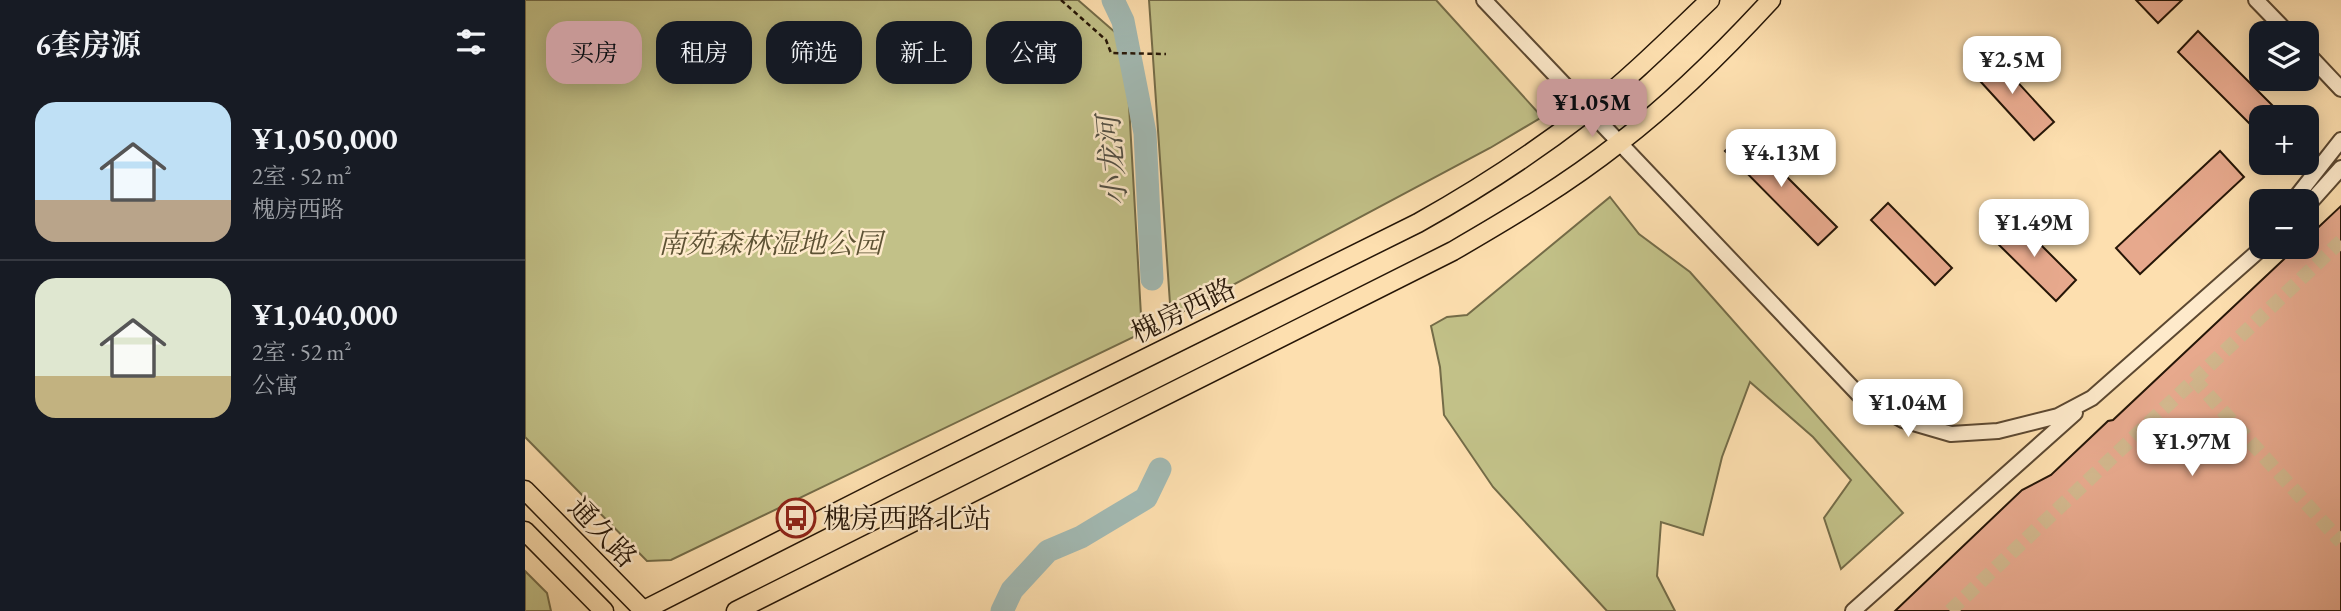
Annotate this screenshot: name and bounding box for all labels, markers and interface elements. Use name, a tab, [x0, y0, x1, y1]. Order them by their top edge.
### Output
chip: 买房	[546, 21, 642, 84]
chip: 租房	[656, 21, 752, 84]
chip: 筛选	[766, 21, 862, 84]
chip: 新上	[876, 21, 972, 84]
chip: 公寓	[986, 21, 1082, 84]
map controls	[2249, 21, 2319, 259]
button: layers	[2249, 21, 2319, 91]
icon: filters	[452, 23, 490, 61]
text: 6套房源	[35, 25, 141, 64]
pin: ¥2.5M	[1963, 36, 2061, 96]
text: ¥2.5M	[1979, 44, 2045, 74]
pin: ¥1.05M	[1535, 80, 1649, 139]
text: ¥1.05M	[1553, 87, 1631, 117]
button: +	[2249, 105, 2319, 175]
water label: 小龙河	[1088, 110, 1135, 208]
text: ¥1,050,000	[252, 119, 398, 158]
icon: home	[91, 130, 175, 214]
pin: ¥4.13M	[1724, 130, 1838, 189]
text: ¥4.13M	[1742, 137, 1820, 167]
text: 2室 · 52 m²	[252, 161, 351, 191]
button: −	[2249, 189, 2319, 259]
text: 槐房西路	[252, 194, 344, 224]
pin: ¥1.49M	[1977, 200, 2091, 259]
text: ¥1.49M	[1995, 207, 2073, 237]
park label: 南苑森林湿地公园	[658, 225, 886, 261]
street label: 槐房西路	[1125, 269, 1241, 351]
text: ¥1,040,000	[252, 295, 398, 334]
icon: home	[91, 306, 175, 390]
text: 2室 · 52 m²	[252, 337, 351, 367]
text: 公寓	[252, 370, 298, 400]
pin: ¥1.04M	[1851, 380, 1965, 439]
text: ¥1.04M	[1869, 387, 1947, 417]
pin: ¥1.97M	[2135, 419, 2249, 478]
text: ¥1.97M	[2153, 426, 2231, 456]
street label: 通久路	[561, 489, 645, 575]
bus stop icon: 槐房西路北站	[775, 497, 817, 539]
place label: 槐房西路北站	[823, 500, 991, 536]

